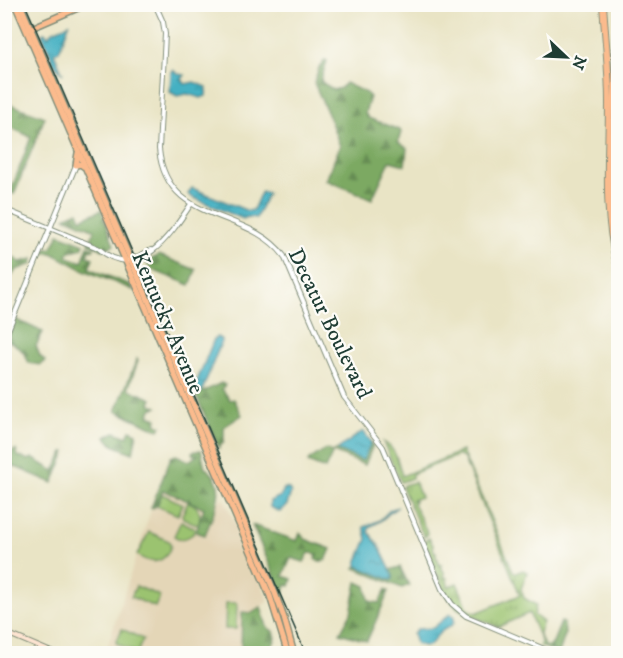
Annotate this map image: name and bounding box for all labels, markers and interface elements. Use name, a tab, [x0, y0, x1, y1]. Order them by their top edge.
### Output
north arrow	[536, 27, 596, 87]
text: N	[567, 53, 591, 72]
street label: Decatur Boulevard	[282, 244, 378, 403]
street label: Kentucky Avenue	[125, 247, 210, 398]

